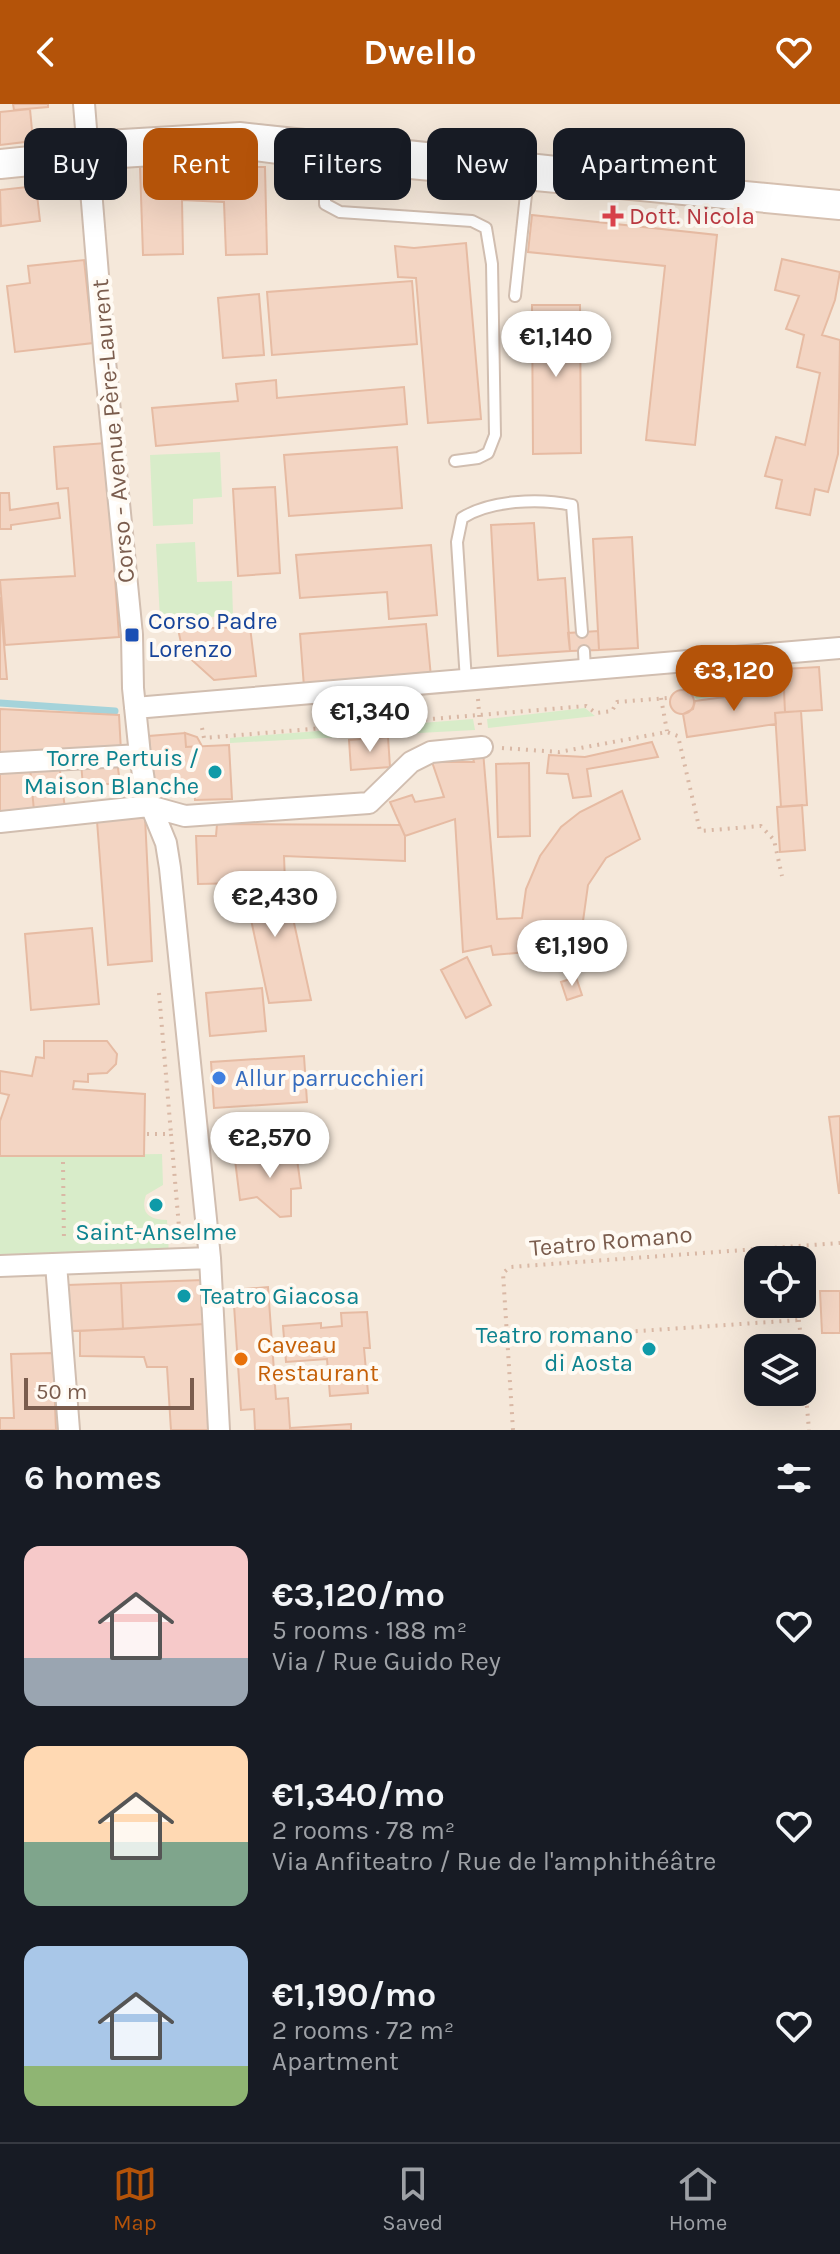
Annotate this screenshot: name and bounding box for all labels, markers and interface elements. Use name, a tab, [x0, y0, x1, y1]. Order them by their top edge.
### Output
icon: back	[24, 30, 68, 74]
icon: heart	[772, 30, 816, 74]
text: Dwello	[363, 31, 477, 73]
chip: Buy	[24, 128, 127, 200]
chip: Rent	[143, 128, 258, 200]
chip: Filters	[274, 128, 411, 200]
chip: New	[427, 128, 537, 200]
chip: Apartment	[553, 128, 745, 200]
place label: Dott. Nicola	[629, 202, 755, 230]
marker: Dott. Nicola	[604, 207, 622, 225]
street label: Corso - Avenue Père-Laurent	[86, 278, 140, 584]
pin: €1,140	[491, 311, 621, 379]
text: €1,140	[519, 321, 593, 352]
place label: Corso Padre Lorenzo	[148, 607, 278, 663]
marker: Corso Padre Lorenzo	[123, 626, 141, 644]
pin: €3,120	[669, 645, 799, 713]
text: €3,120	[694, 655, 774, 686]
pin: €1,340	[305, 686, 435, 754]
text: €1,340	[330, 696, 410, 727]
place label: Torre Pertuis / Maison Blanche	[24, 744, 199, 800]
marker: Torre Pertuis / Maison Blanche	[206, 763, 224, 781]
pin: €2,430	[210, 871, 340, 939]
text: €2,430	[232, 881, 318, 912]
pin: €1,190	[507, 920, 637, 988]
text: €1,190	[535, 930, 609, 961]
place label: Allur parrucchieri	[235, 1064, 425, 1092]
marker: Allur parrucchieri	[210, 1069, 228, 1087]
pin: €2,570	[205, 1112, 335, 1180]
text: €2,570	[228, 1122, 312, 1153]
marker: Saint-Anselme	[147, 1196, 165, 1214]
place label: Saint-Anselme	[75, 1218, 237, 1246]
street label: Teatro Romano	[528, 1220, 694, 1262]
map controls	[744, 1246, 816, 1406]
button: locate	[744, 1246, 816, 1318]
place label: Teatro Giacosa	[200, 1282, 359, 1310]
marker: Teatro Giacosa	[175, 1287, 193, 1305]
place label: Teatro romano di Aosta	[476, 1321, 633, 1377]
place label: Caveau Restaurant	[257, 1331, 379, 1387]
button: layers	[744, 1334, 816, 1406]
marker: Teatro romano di Aosta	[640, 1340, 658, 1358]
marker: Caveau Restaurant	[232, 1350, 250, 1368]
scale bar	[24, 1374, 194, 1410]
text: 50 m	[36, 1379, 87, 1405]
icon: filters	[772, 1456, 816, 1500]
text: 6 homes	[24, 1458, 162, 1498]
text: €3,120/mo	[272, 1575, 445, 1615]
icon: home	[88, 1578, 184, 1674]
icon: heart	[772, 1604, 816, 1648]
text: 5 rooms · 188 m²	[272, 1615, 467, 1646]
text: Via / Rue Guido Rey	[272, 1646, 501, 1677]
text: €1,340/mo	[272, 1775, 445, 1815]
icon: home	[88, 1778, 184, 1874]
icon: heart	[772, 1804, 816, 1848]
text: 2 rooms · 78 m²	[272, 1815, 455, 1846]
text: Via Anfiteatro / Rue de l'amphithéâtre	[272, 1846, 716, 1877]
text: €1,190/mo	[272, 1975, 436, 2015]
icon: home	[88, 1978, 184, 2074]
icon: heart	[772, 2004, 816, 2048]
text: 2 rooms · 72 m²	[272, 2015, 454, 2046]
text: Apartment	[272, 2046, 399, 2077]
tab: Map	[113, 2162, 157, 2236]
tab: Saved	[382, 2162, 443, 2236]
tab: Home	[669, 2162, 727, 2236]

